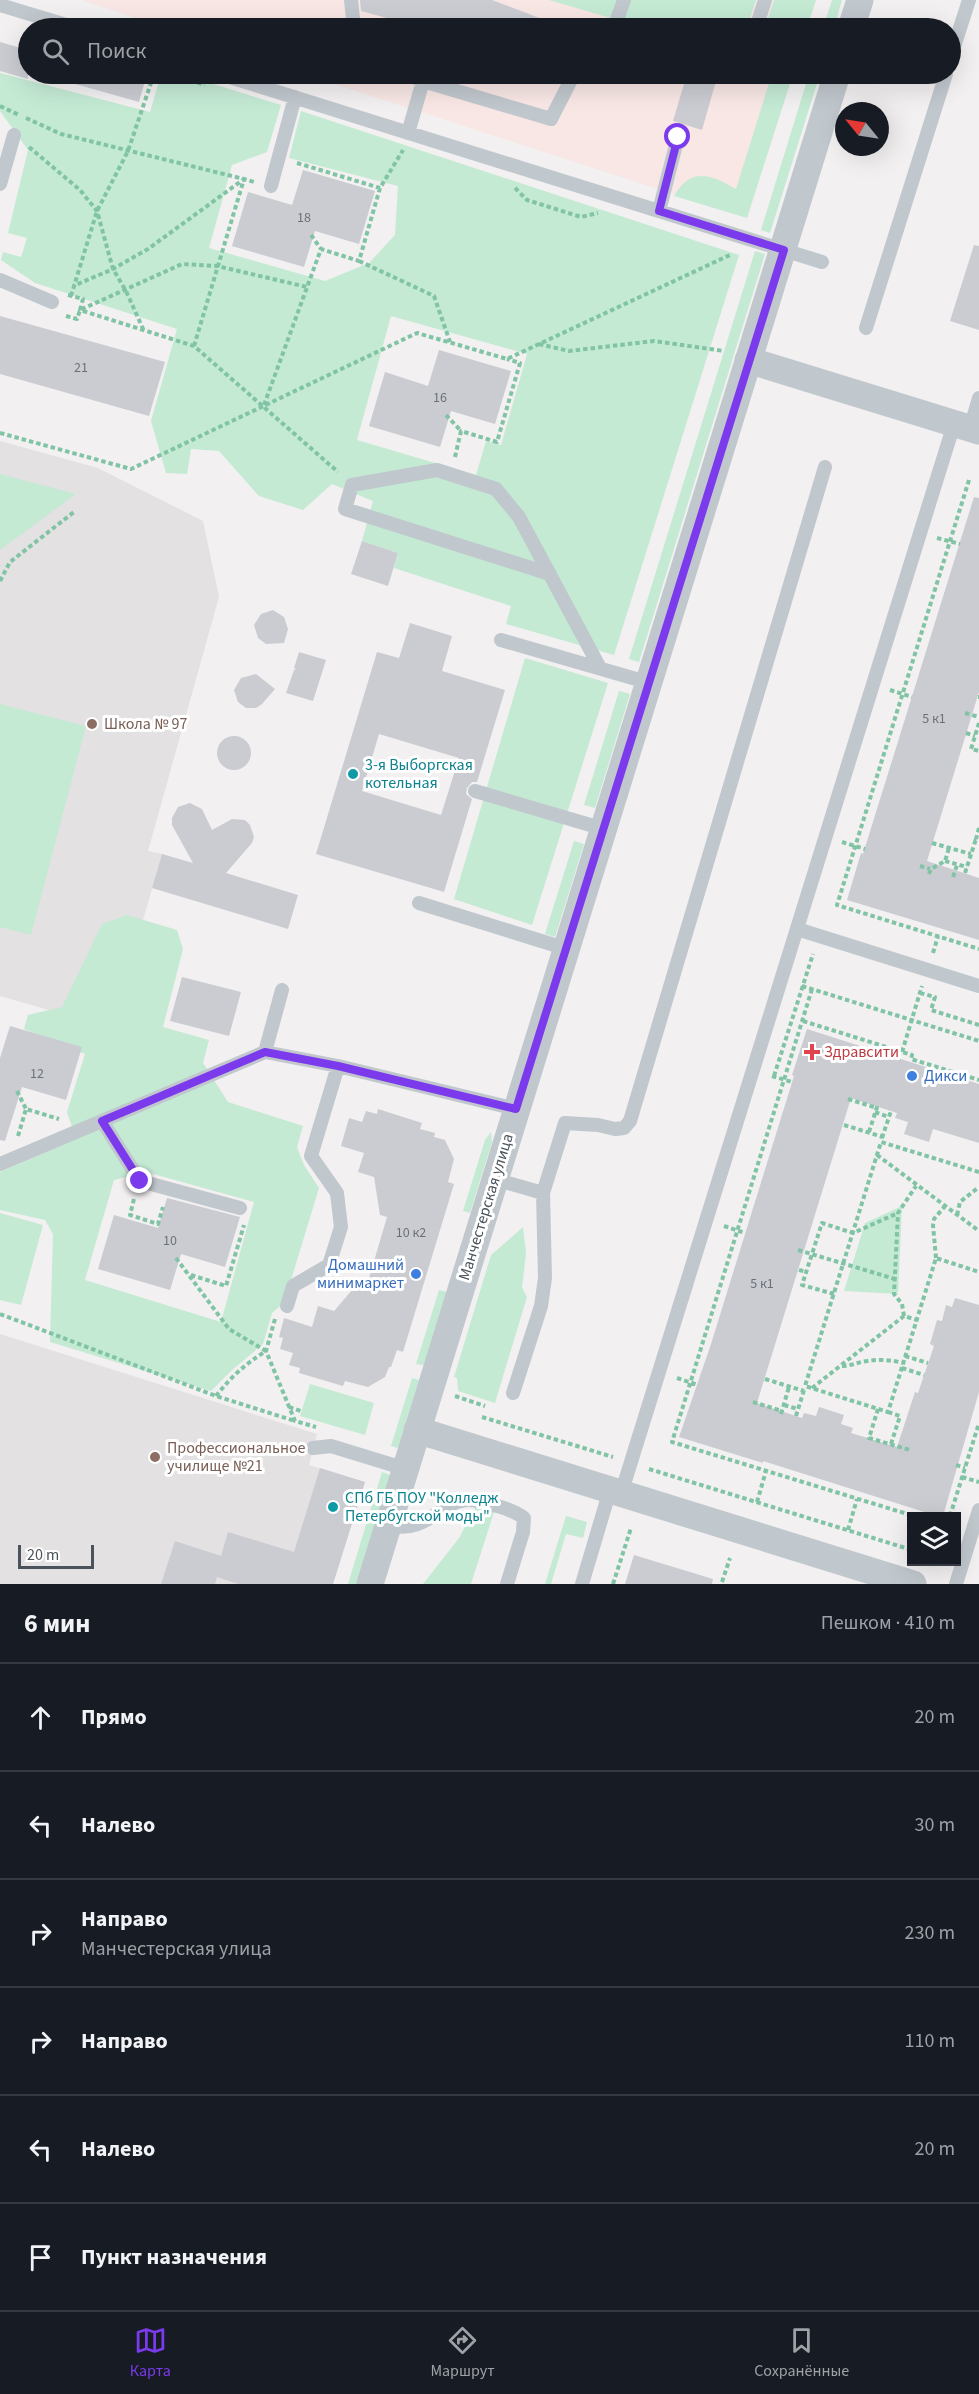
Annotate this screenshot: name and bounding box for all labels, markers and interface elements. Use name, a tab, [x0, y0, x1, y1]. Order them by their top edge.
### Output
search box	[18, 18, 961, 84]
icon: search	[39, 35, 72, 68]
text: Поиск	[87, 35, 146, 67]
north arrow	[835, 102, 889, 156]
route start	[664, 123, 690, 149]
house number: 18	[297, 208, 311, 228]
house number: 21	[74, 358, 88, 378]
house number: 16	[433, 388, 447, 408]
house number: 5 к1	[922, 709, 946, 729]
place label: Школа № 97	[104, 713, 188, 735]
marker: Школа № 97	[85, 717, 99, 731]
place label: 3-я Выборгская котельная	[365, 754, 473, 794]
marker: 3-я Выборгская котельная	[346, 767, 360, 781]
place label: Здравсити	[824, 1041, 899, 1063]
marker: Здравсити	[805, 1045, 819, 1059]
house number: 12	[30, 1064, 44, 1084]
place label: Дикси	[924, 1065, 967, 1087]
marker: Дикси	[905, 1069, 919, 1083]
street label: Манчестерская улица	[453, 1131, 519, 1283]
route end	[126, 1167, 152, 1193]
house number: 10 к2	[396, 1223, 426, 1243]
house number: 10	[163, 1231, 177, 1251]
place label: Домашний минимаркет	[317, 1254, 404, 1294]
marker: Домашний минимаркет	[409, 1267, 423, 1281]
house number: 5 к1	[750, 1274, 774, 1294]
place label: Профессиональное училище №21	[167, 1437, 306, 1477]
marker: Профессиональное училище №21	[148, 1450, 162, 1464]
place label: СПб ГБ ПОУ "Колледж Петербугской моды"	[345, 1487, 498, 1527]
marker: СПб ГБ ПОУ "Колледж Петербугской моды"	[326, 1500, 340, 1514]
map controls	[907, 1512, 961, 1566]
button: layers	[907, 1512, 961, 1566]
scale bar	[18, 1542, 94, 1570]
text: 20 m	[27, 1544, 59, 1566]
text: 6 мин	[24, 1605, 90, 1642]
text: Пешком · 410 m	[821, 1609, 955, 1637]
icon: ahead	[24, 1701, 57, 1734]
text: Прямо	[81, 1701, 147, 1733]
text: 20 m	[915, 1703, 955, 1731]
icon: left	[24, 1809, 57, 1842]
text: Налево	[81, 1809, 155, 1841]
text: 30 m	[915, 1811, 955, 1839]
text: Направо	[81, 1903, 168, 1935]
icon: right	[24, 1917, 57, 1950]
text: 230 m	[905, 1919, 955, 1947]
text: Манчестерская улица	[81, 1935, 272, 1963]
icon: right	[24, 2025, 57, 2058]
text: Направо	[81, 2025, 168, 2057]
text: 110 m	[905, 2027, 955, 2055]
icon: left	[24, 2133, 57, 2166]
text: Налево	[81, 2133, 155, 2165]
text: 20 m	[915, 2135, 955, 2163]
icon: arrive	[24, 2241, 57, 2274]
text: Пункт назначения	[81, 2241, 267, 2273]
tab: Карта	[130, 2324, 171, 2382]
tab: Маршрут	[430, 2324, 495, 2382]
tab: Сохранённые	[754, 2324, 849, 2382]

